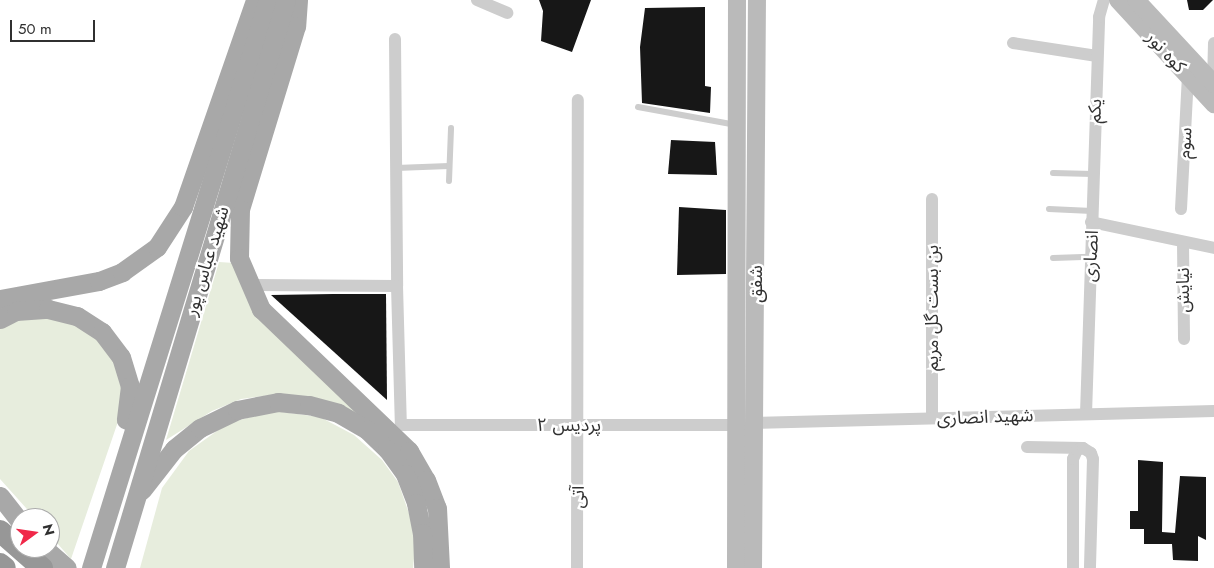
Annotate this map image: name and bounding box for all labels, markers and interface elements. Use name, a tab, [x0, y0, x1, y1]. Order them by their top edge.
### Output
scale bar	[12, 10, 98, 42]
text: 50 m	[18, 18, 52, 40]
street label: کوه نور	[1142, 27, 1190, 77]
street label: یکم	[1084, 98, 1106, 124]
street label: سوم	[1173, 127, 1197, 159]
street label: شهید عباس پور	[180, 204, 234, 318]
street label: انصاری	[1079, 230, 1103, 282]
street label: بن بست گل مریم	[921, 245, 943, 371]
street label: شفق	[745, 265, 767, 303]
street label: نیایش	[1172, 267, 1194, 313]
street label: شهید انصاری	[936, 405, 1034, 429]
street label: پردیس ۲	[537, 414, 601, 436]
street label: آتی	[567, 485, 589, 509]
north arrow	[10, 508, 60, 558]
text: N	[38, 522, 60, 537]

